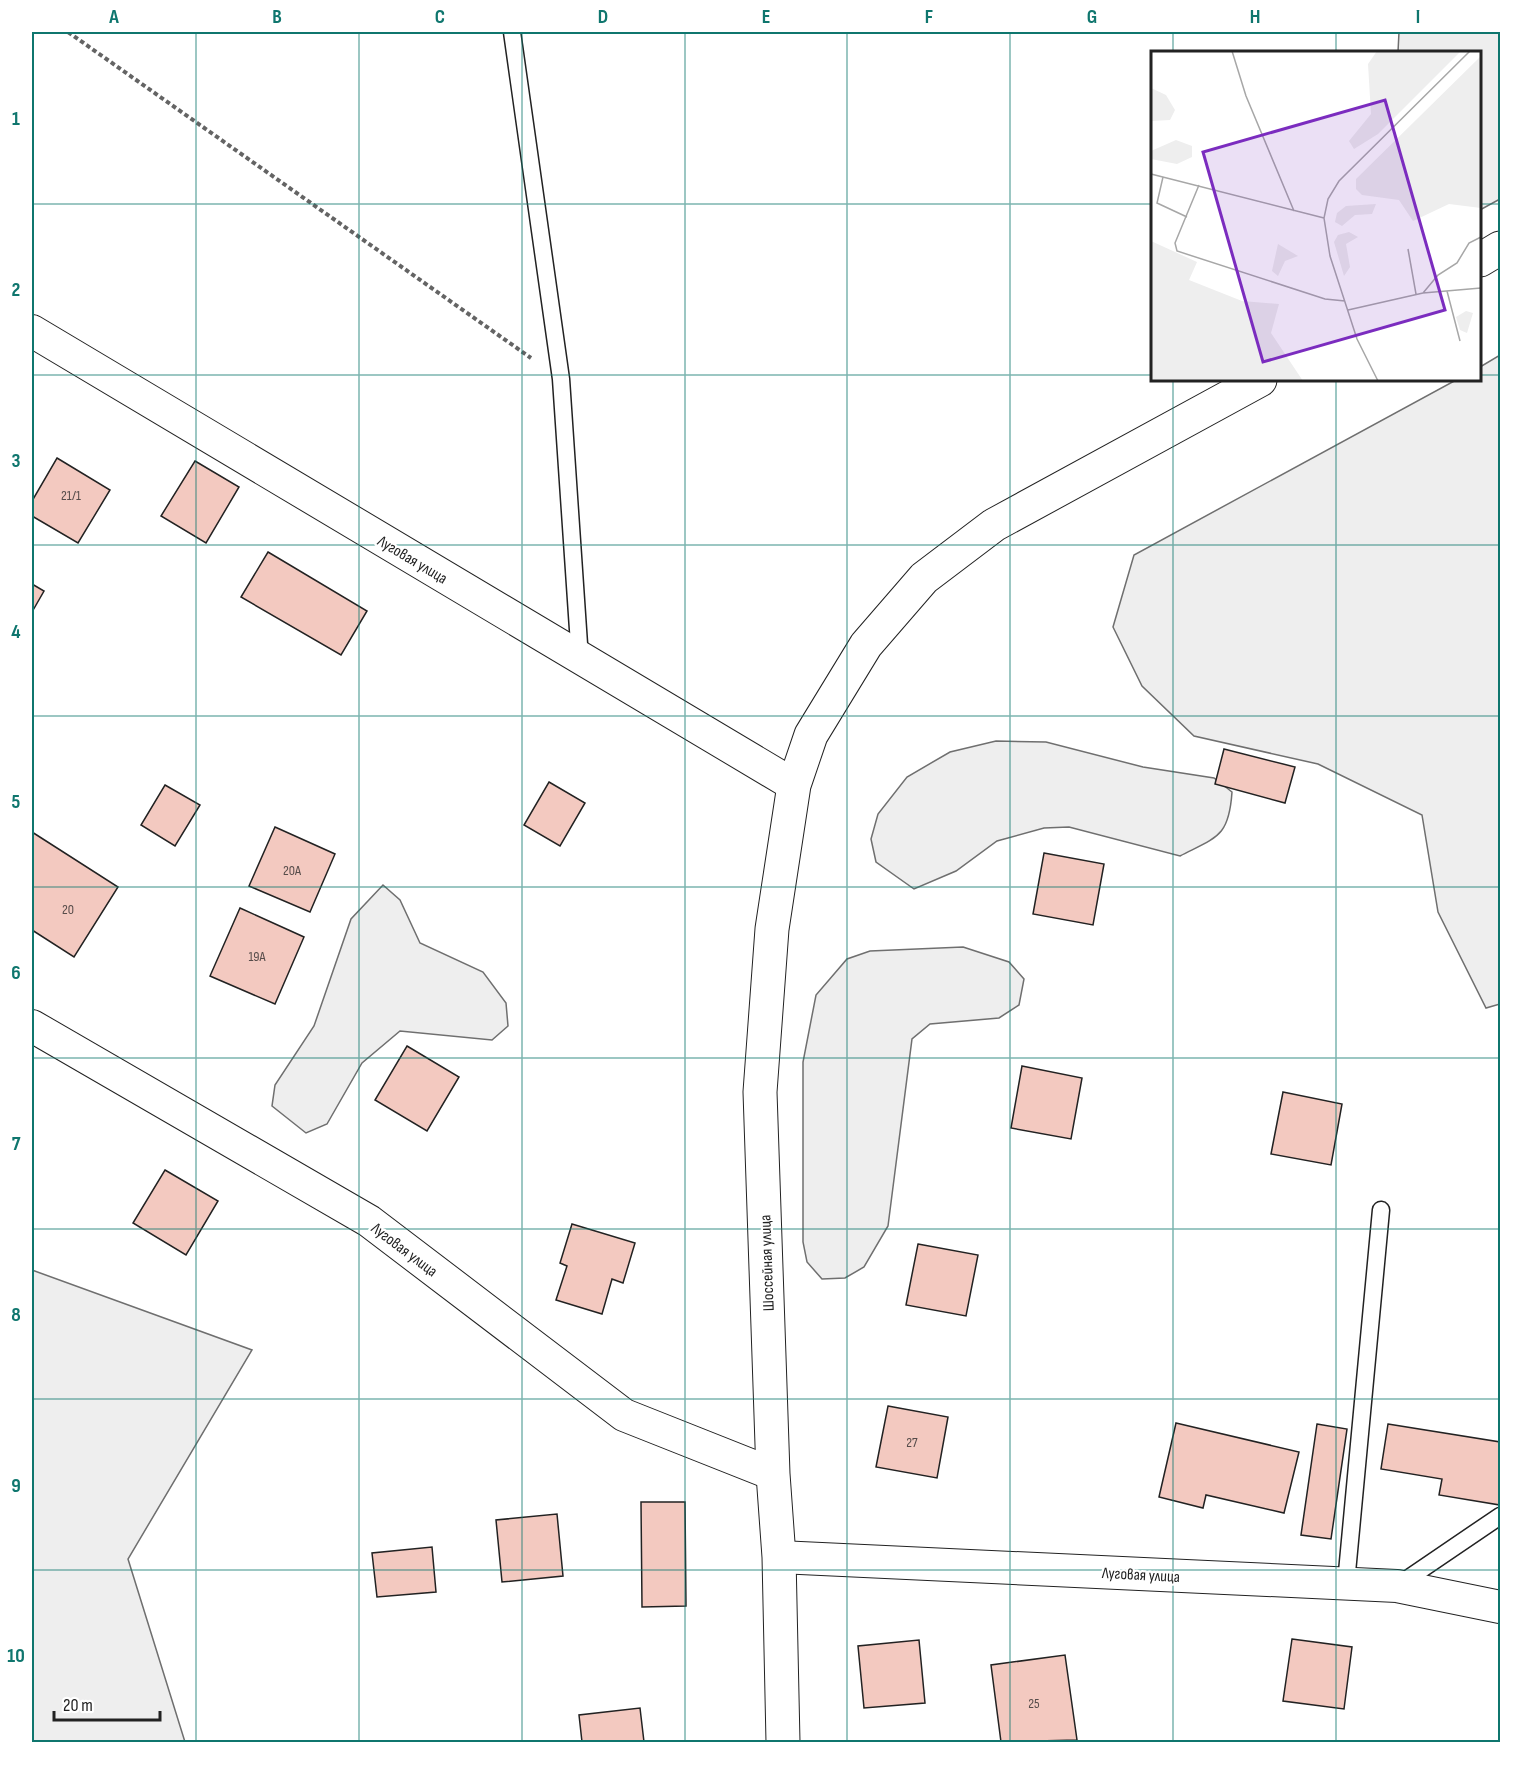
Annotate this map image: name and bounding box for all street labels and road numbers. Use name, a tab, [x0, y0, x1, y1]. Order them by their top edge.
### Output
street label: Луговая улица	[373, 532, 451, 588]
street label: Шоссейная улица	[756, 1215, 779, 1311]
street label: Луговая улица	[366, 1219, 441, 1281]
street label: Луговая улица	[1101, 1564, 1180, 1587]

